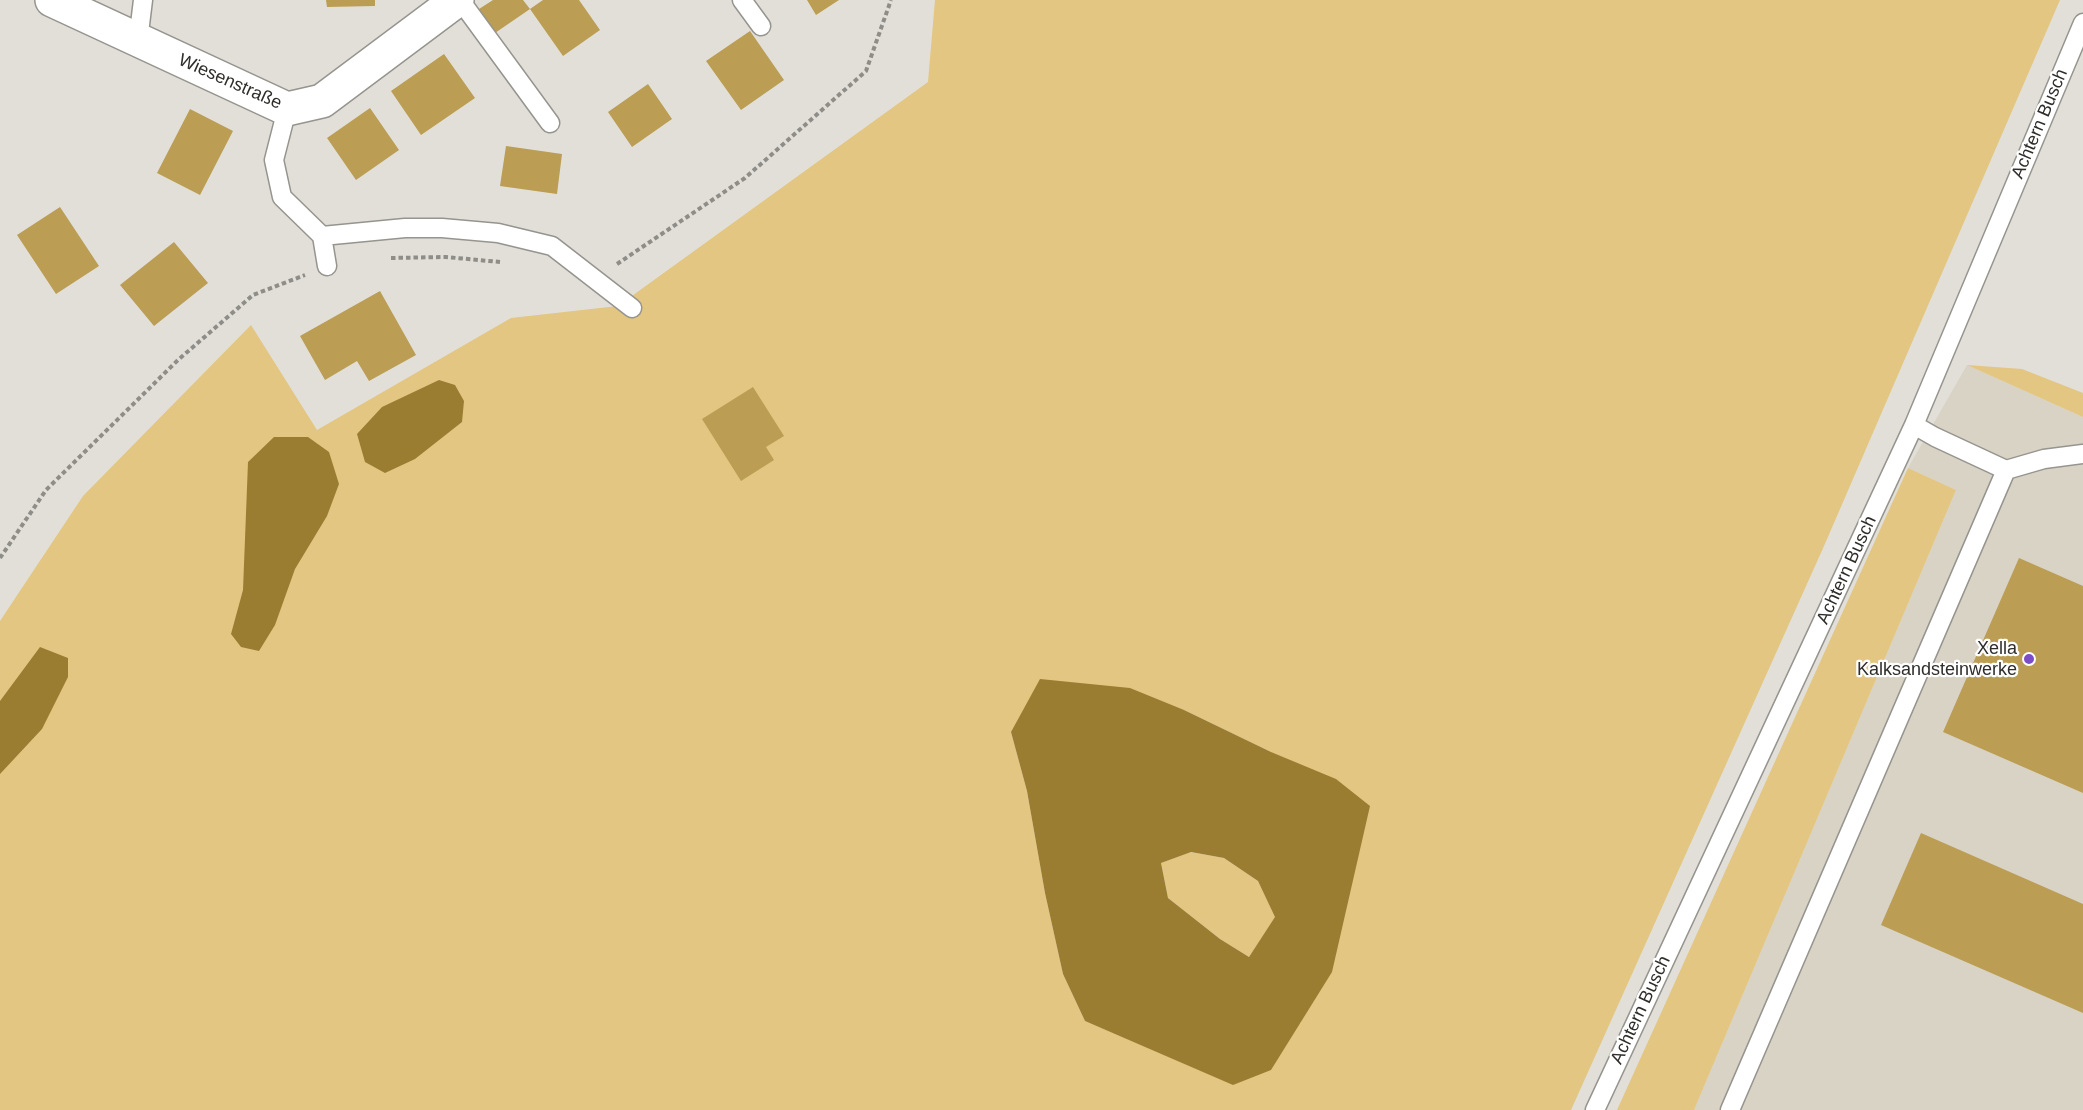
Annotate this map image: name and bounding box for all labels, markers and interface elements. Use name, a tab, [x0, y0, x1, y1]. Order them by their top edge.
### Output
street label: Wiesenstraße	[175, 50, 285, 114]
street label: Achtern Busch	[2007, 66, 2073, 182]
street label: Achtern Busch	[1812, 512, 1882, 628]
place label: Xella Kalksandsteinwerke	[1857, 638, 2017, 680]
marker: Xella Kalksandsteinwerke	[2022, 652, 2036, 666]
street label: Achtern Busch	[1606, 952, 1676, 1068]

